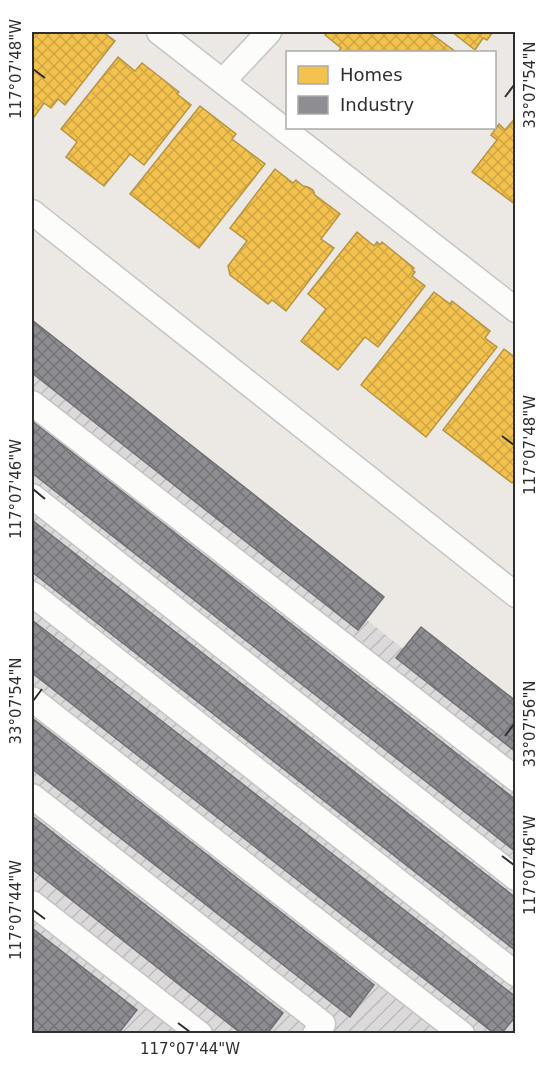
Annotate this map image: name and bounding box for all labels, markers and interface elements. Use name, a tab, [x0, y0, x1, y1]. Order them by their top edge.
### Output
text: 117°07'48"W	[7, 19, 25, 119]
text: 33°07'54"N	[521, 41, 539, 129]
legend	[286, 51, 496, 129]
text: Homes	[340, 64, 403, 85]
text: Industry	[340, 94, 414, 115]
text: 117°07'48"W	[521, 395, 539, 495]
text: 117°07'46"W	[7, 439, 25, 539]
text: 33°07'54"N	[7, 657, 25, 745]
text: 33°07'56"N	[521, 680, 539, 768]
text: 117°07'46"W	[521, 815, 539, 915]
text: 117°07'44"W	[7, 860, 25, 960]
text: 117°07'44"W	[140, 1040, 240, 1058]

